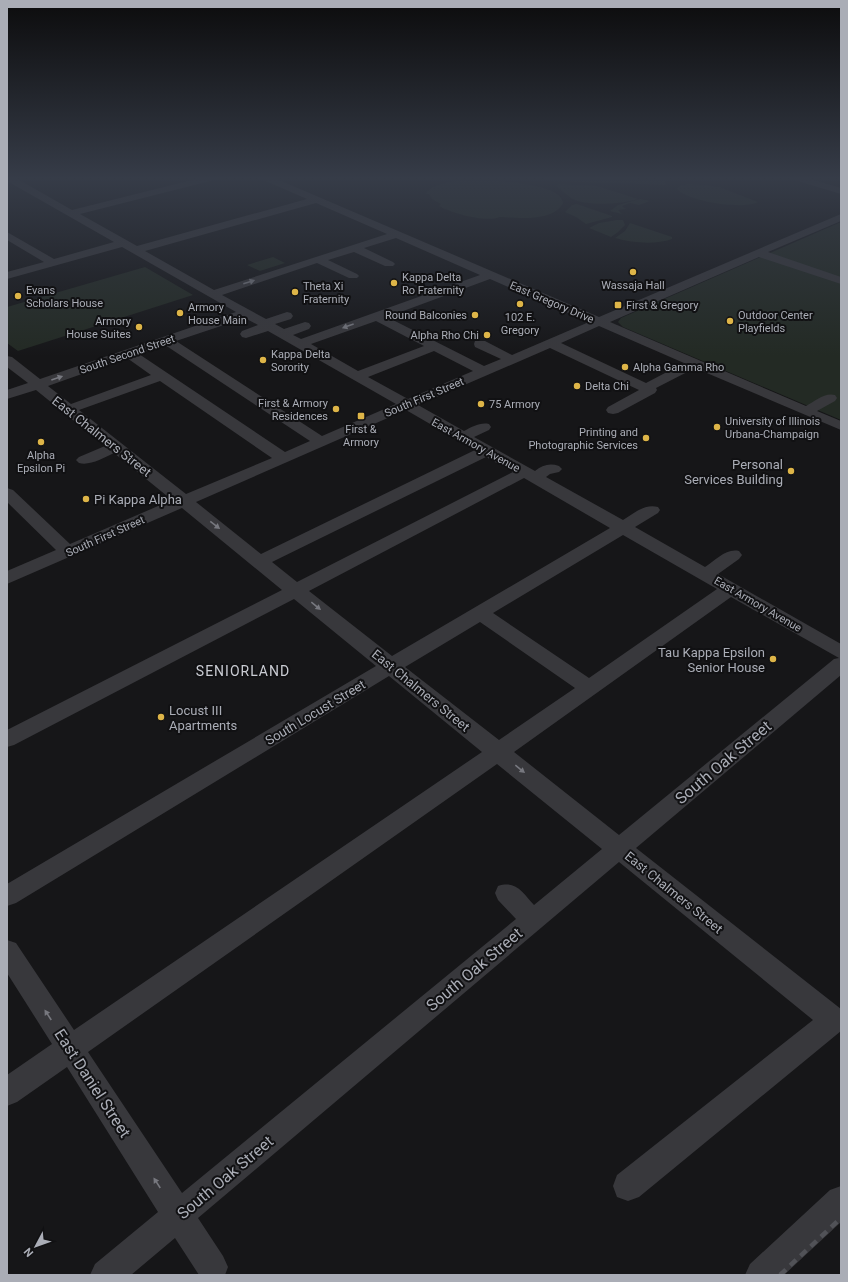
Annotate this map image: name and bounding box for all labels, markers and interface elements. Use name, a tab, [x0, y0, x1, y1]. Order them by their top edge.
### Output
marker: Wassaja Hall	[628, 267, 638, 277]
place label: Kappa Delta Ro Fraternity	[402, 271, 465, 297]
marker: Kappa Delta Ro Fraternity	[389, 278, 399, 288]
one-way arrow	[244, 279, 256, 285]
street label: East Gregory Drive	[508, 279, 596, 326]
place label: Wassaja Hall	[601, 279, 665, 292]
place label: Theta Xi Fraternity	[303, 280, 350, 306]
place label: Evans Scholars House	[26, 284, 103, 310]
marker: Theta Xi Fraternity	[290, 287, 300, 297]
marker: Evans Scholars House	[13, 291, 23, 301]
marker: 102 E. Gregory	[515, 299, 525, 309]
place label: First & Gregory	[626, 299, 699, 312]
marker: First & Gregory	[613, 300, 623, 310]
place label: Armory House Main	[188, 301, 247, 327]
marker: Armory House Main	[175, 308, 185, 318]
place label: Round Balconies	[385, 309, 467, 322]
place label: Outdoor Center Playfields	[738, 309, 813, 335]
marker: Round Balconies	[470, 310, 480, 320]
place label: 102 E. Gregory	[501, 311, 540, 337]
place label: Armory House Suites	[66, 315, 132, 341]
marker: Outdoor Center Playfields	[725, 316, 735, 326]
marker: Armory House Suites	[134, 322, 144, 332]
one-way arrow	[342, 324, 354, 330]
place label: Alpha Rho Chi	[410, 329, 479, 342]
marker: Alpha Rho Chi	[482, 330, 492, 340]
street label: South Second Street	[78, 332, 177, 377]
place label: Kappa Delta Sorority	[271, 348, 330, 374]
marker: Kappa Delta Sorority	[258, 355, 268, 365]
place label: Alpha Gamma Rho	[633, 361, 724, 374]
marker: Alpha Gamma Rho	[620, 362, 630, 372]
one-way arrow	[52, 374, 64, 380]
street label: South First Street	[383, 375, 466, 420]
place label: Delta Chi	[585, 380, 629, 393]
marker: Delta Chi	[572, 381, 582, 391]
street label: East Chalmers Street	[49, 393, 154, 480]
place label: First & Armory Residences	[258, 397, 329, 423]
place label: 75 Armory	[489, 398, 541, 411]
marker: 75 Armory	[476, 399, 486, 409]
marker: First & Armory Residences	[331, 404, 341, 414]
marker: First & Armory	[356, 411, 366, 421]
place label: University of Illinois Urbana-Champaign	[725, 415, 820, 441]
street label: East Armory Avenue	[429, 416, 522, 475]
marker: University of Illinois Urbana-Champaign	[712, 422, 722, 432]
place label: First & Armory	[343, 423, 380, 449]
place label: Printing and Photographic Services	[528, 426, 638, 452]
marker: Printing and Photographic Services	[641, 433, 651, 443]
marker: Alpha Epsilon Pi	[36, 437, 46, 447]
place label: Alpha Epsilon Pi	[17, 449, 65, 475]
place label: Personal Services Building	[684, 457, 783, 487]
marker: Personal Services Building	[786, 466, 796, 476]
place label: Pi Kappa Alpha	[94, 492, 182, 507]
marker: Pi Kappa Alpha	[81, 494, 91, 504]
street label: South First Street	[64, 513, 147, 560]
one-way arrow	[209, 521, 220, 530]
street label: East Armory Avenue	[712, 574, 804, 635]
one-way arrow	[311, 602, 322, 611]
place label: Tau Kappa Epsilon Senior House	[658, 645, 765, 675]
street label: East Chalmers Street	[369, 646, 473, 734]
marker: Tau Kappa Epsilon Senior House	[768, 654, 778, 664]
district label: SENIORLAND	[196, 663, 290, 679]
street label: South Locust Street	[263, 677, 368, 748]
place label: Locust III Apartments	[169, 703, 238, 733]
marker: Locust III Apartments	[156, 712, 166, 722]
street label: South Oak Street	[671, 717, 775, 808]
one-way arrow	[515, 765, 526, 773]
street label: East Chalmers Street	[622, 848, 726, 936]
street label: South Oak Street	[422, 924, 526, 1015]
one-way arrow	[45, 1009, 52, 1021]
street label: East Daniel Street	[50, 1025, 135, 1141]
street label: South Oak Street	[173, 1132, 277, 1223]
one-way arrow	[153, 1177, 161, 1188]
north arrow	[16, 1226, 56, 1266]
text: N	[21, 1245, 36, 1259]

